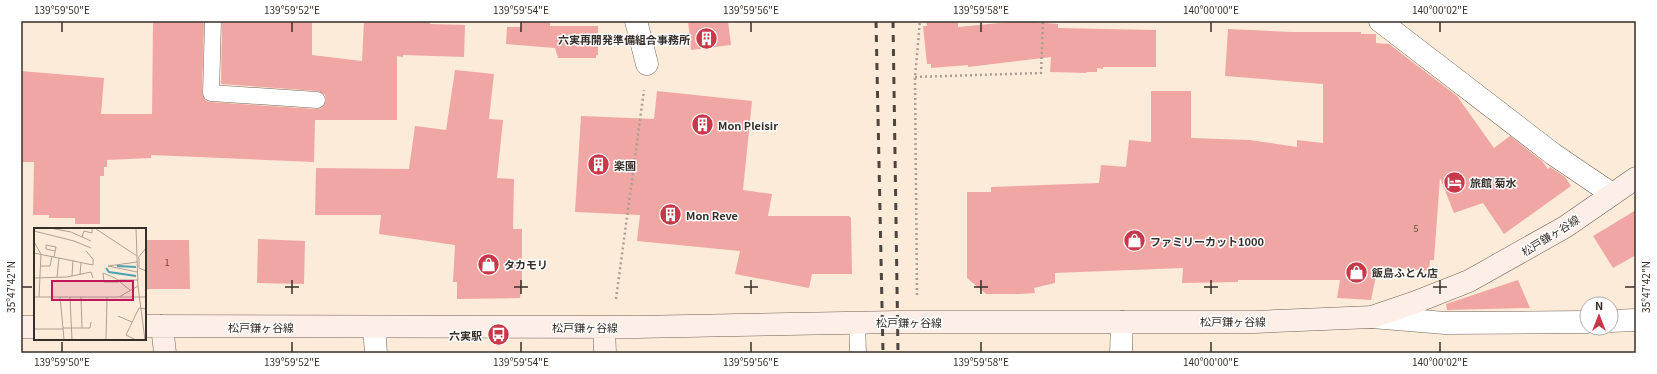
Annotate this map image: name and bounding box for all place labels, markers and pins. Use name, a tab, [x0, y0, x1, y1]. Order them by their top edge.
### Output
building icon: 六実再開発準備組合事務所	[693, 26, 719, 52]
place label: 六実再開発準備組合事務所	[558, 31, 690, 47]
building icon: Mon Pleisir	[689, 112, 715, 138]
place label: Mon Pleisir	[718, 117, 778, 133]
building icon: 楽園	[585, 152, 611, 178]
place label: 楽園	[614, 157, 636, 173]
hotel icon: 旅館 菊水	[1441, 169, 1467, 195]
place label: 旅館 菊水	[1470, 174, 1517, 190]
building icon: Mon Reve	[658, 202, 684, 228]
place label: Mon Reve	[686, 207, 738, 223]
shop icon: ファミリーカット1000	[1122, 228, 1148, 254]
place label: ファミリーカット1000	[1150, 233, 1264, 249]
shop icon: タカモリ	[475, 251, 501, 277]
place label: タカモリ	[504, 256, 548, 272]
shop icon: 飯島ふとん店	[1343, 259, 1369, 285]
place label: 飯島ふとん店	[1371, 264, 1438, 280]
bus stop icon: 六実駅	[485, 322, 511, 348]
place label: 六実駅	[449, 327, 482, 343]

